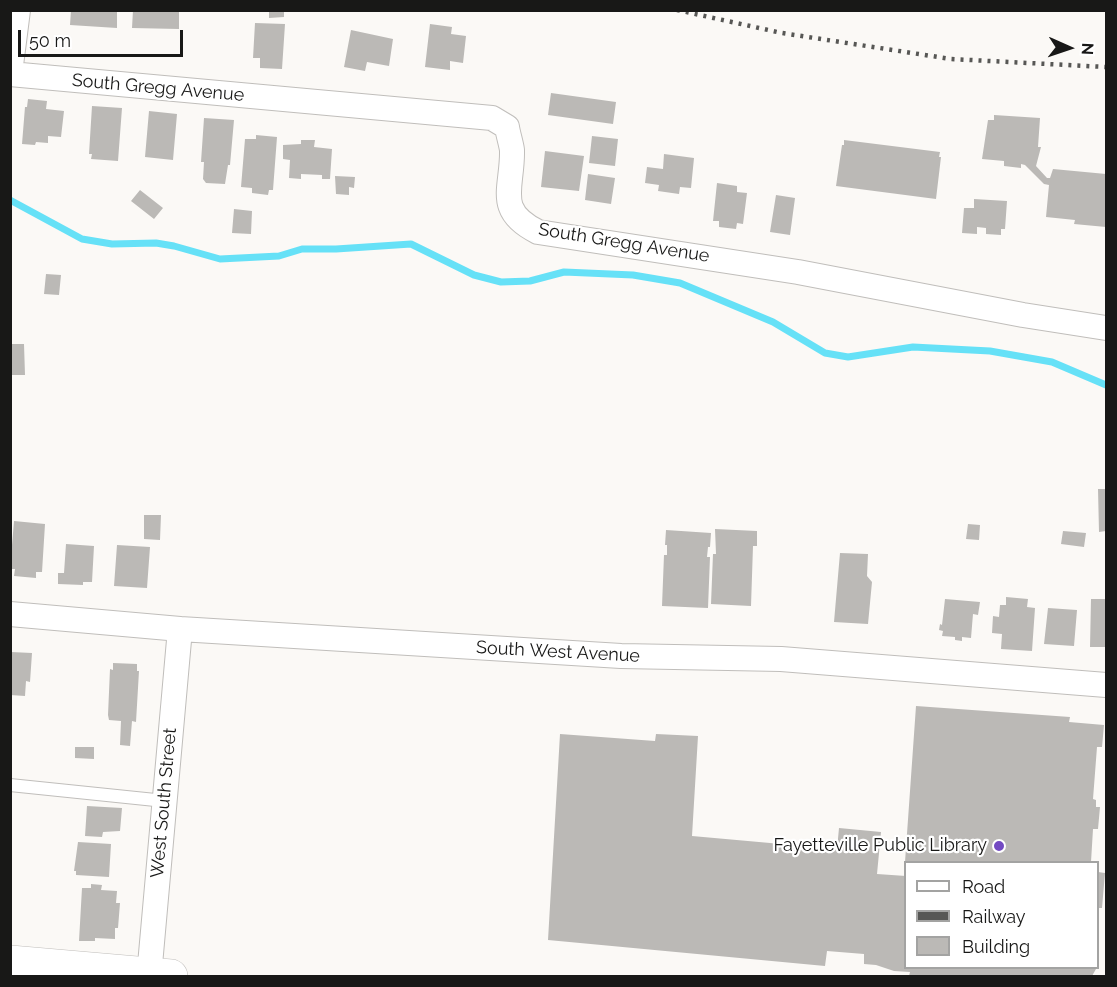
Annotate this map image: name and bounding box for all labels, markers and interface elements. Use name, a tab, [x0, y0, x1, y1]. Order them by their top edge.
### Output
scale bar	[21, 18, 186, 56]
north arrow	[1039, 18, 1099, 78]
text: 50 m	[29, 30, 71, 51]
text: N	[1078, 42, 1097, 56]
street label: South Gregg Avenue	[71, 70, 245, 106]
street label: South Gregg Avenue	[537, 219, 711, 267]
street label: South West Avenue	[475, 637, 641, 667]
street label: West South Street	[147, 727, 181, 879]
place label: Fayetteville Public Library	[773, 835, 987, 857]
marker: Fayetteville Public Library	[992, 839, 1006, 853]
legend	[904, 861, 1099, 969]
text: Road	[962, 876, 1005, 897]
text: Railway	[962, 906, 1026, 927]
text: Building	[962, 936, 1030, 957]

